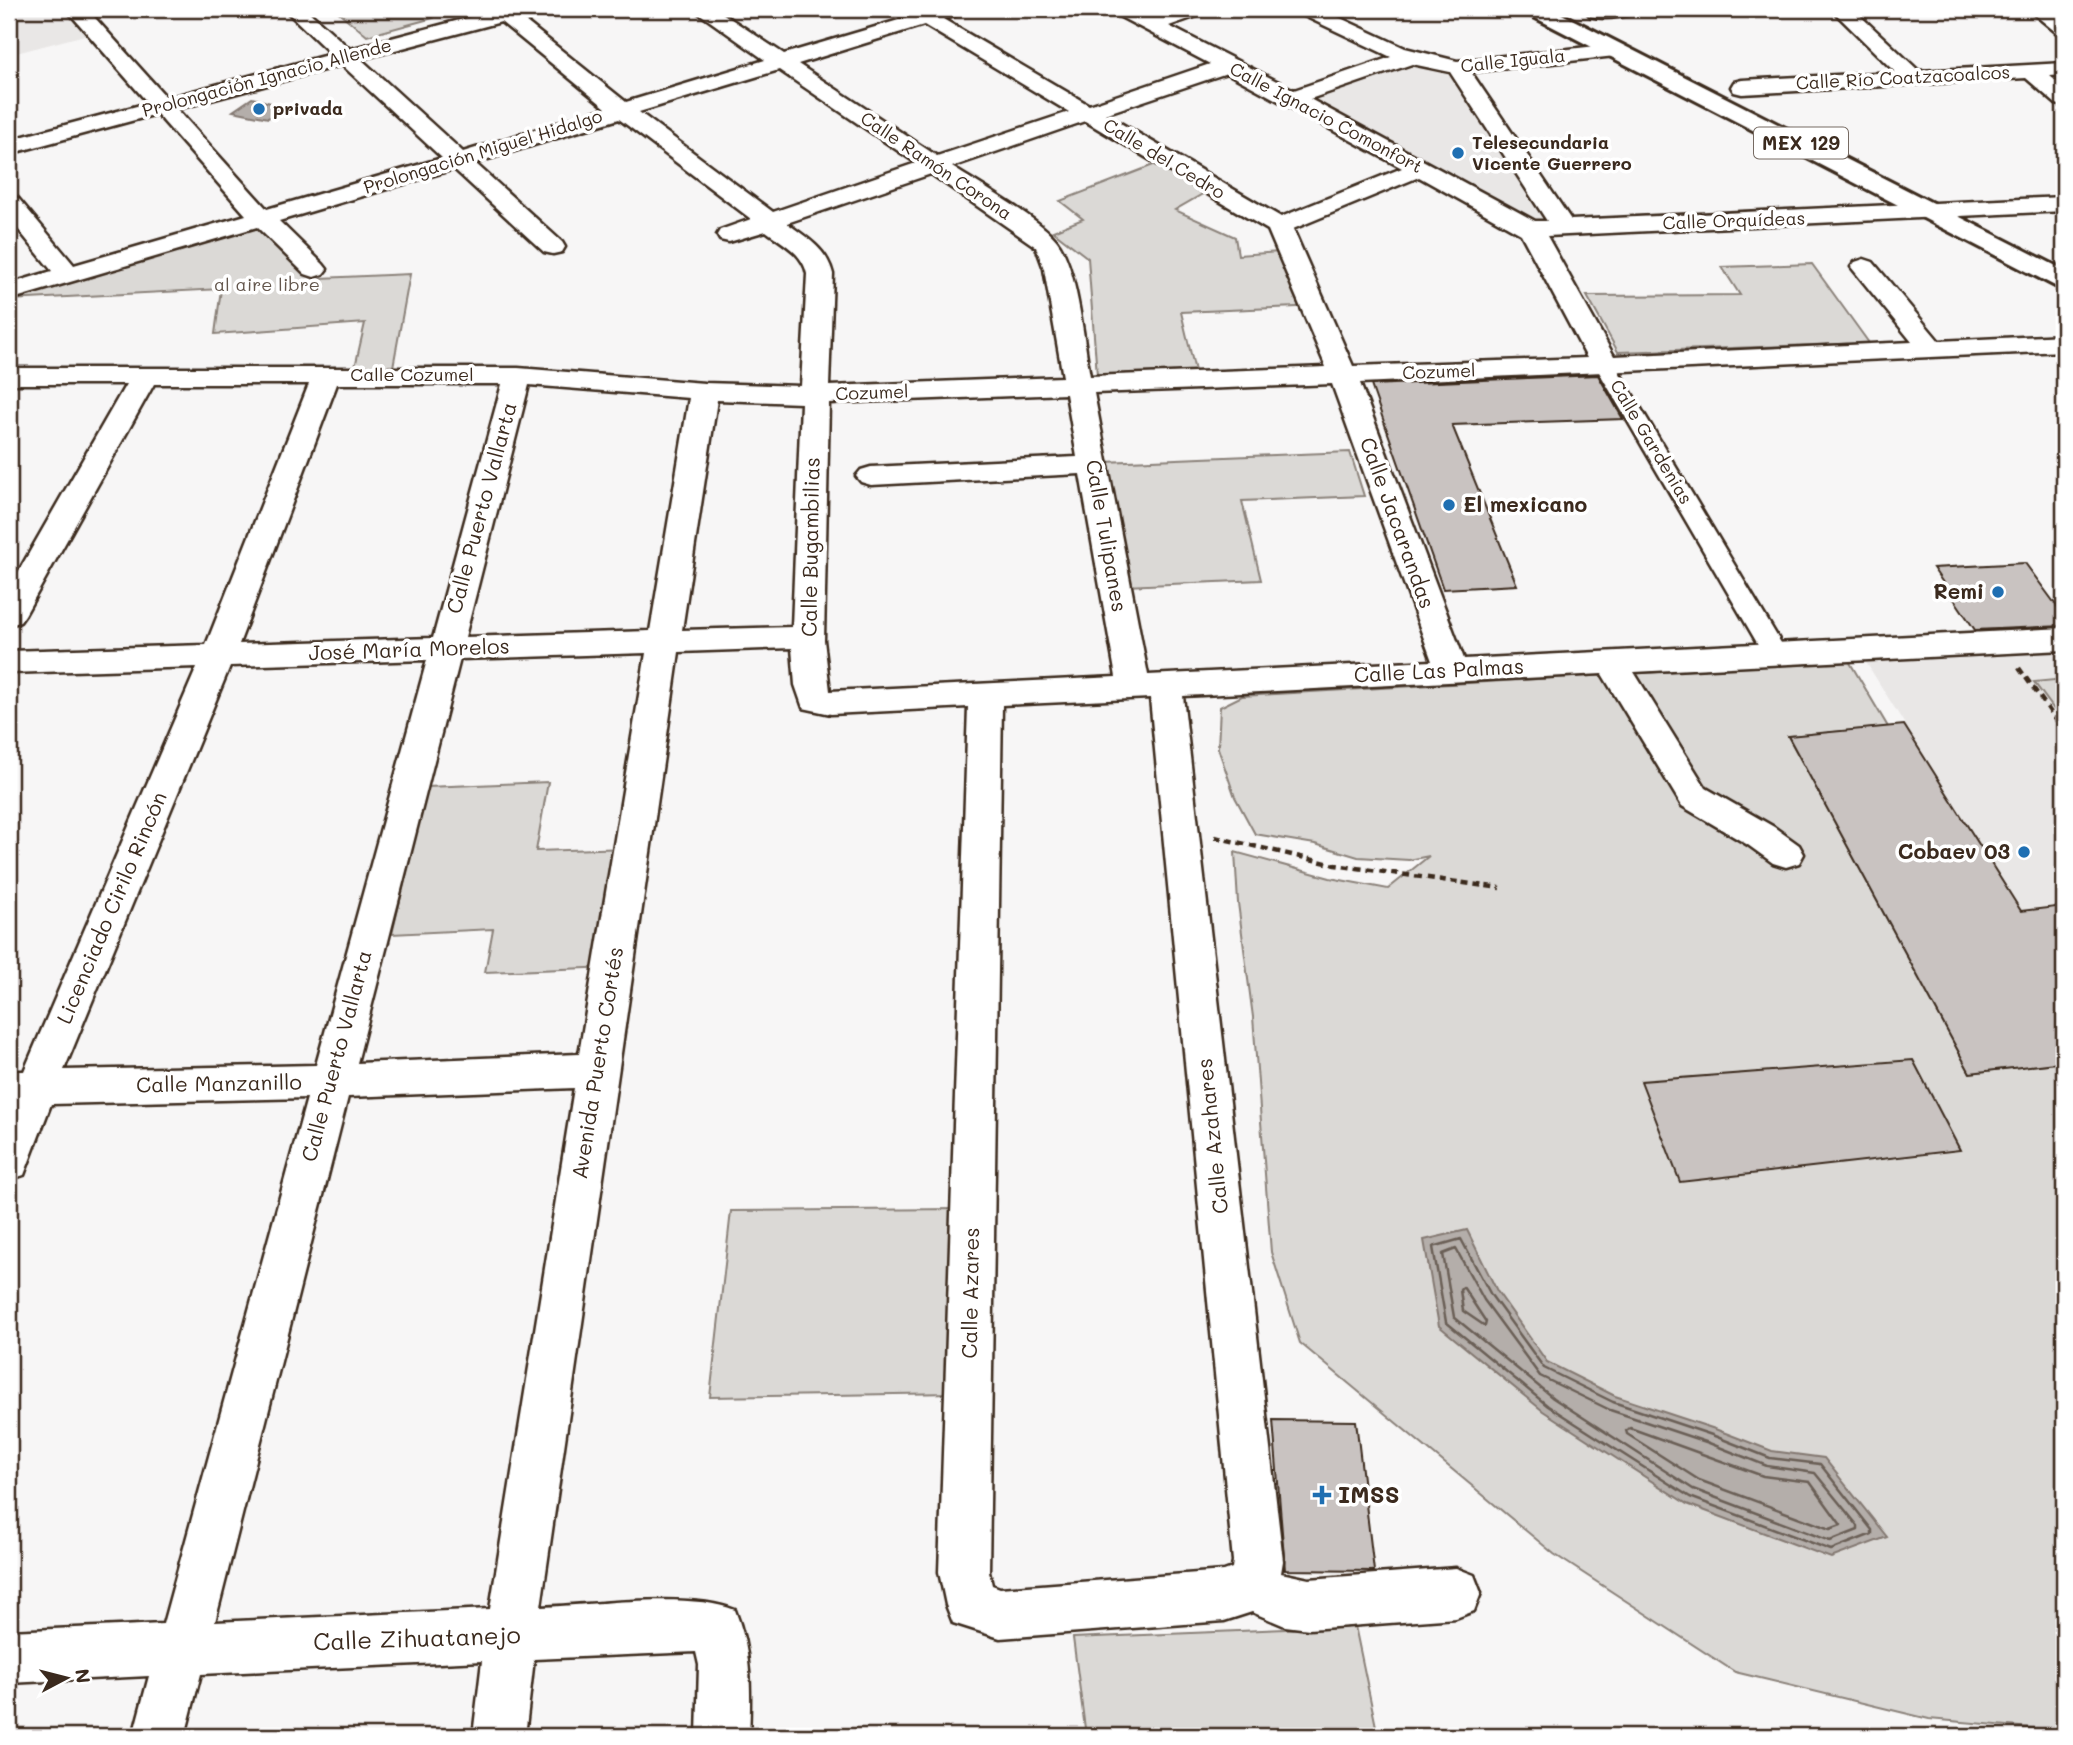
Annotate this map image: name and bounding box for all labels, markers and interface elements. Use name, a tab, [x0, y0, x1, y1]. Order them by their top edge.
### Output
street label: Prolongación Ignacio Allende	[139, 32, 394, 122]
street label: Calle Iguala	[1459, 43, 1566, 77]
street label: Calle Ignacio Comonfort	[1226, 56, 1427, 178]
street label: Calle Río Coatzacoalcos	[1795, 59, 2011, 95]
place label: privada	[273, 96, 343, 120]
marker: privada	[251, 101, 267, 117]
street label: Prolongación Miguel Hidalgo	[361, 103, 605, 199]
street label: Calle Ramón Corona	[856, 105, 1017, 225]
street label: Calle del Cedro	[1099, 112, 1230, 204]
road number: MEX 129	[1754, 127, 1848, 158]
place label: Telesecundaria Vicente Guerrero	[1472, 130, 1632, 175]
marker: Telesecundaria Vicente Guerrero	[1450, 145, 1466, 161]
street label: Calle Orquídeas	[1662, 206, 1806, 234]
park label: al aire libre	[214, 272, 320, 296]
street label: Cozumel	[1402, 358, 1476, 384]
street label: Calle Cozumel	[350, 362, 474, 386]
street label: Calle Gardenias	[1605, 375, 1699, 508]
street label: Cozumel	[835, 379, 909, 405]
street label: Calle Puerto Vallarta	[439, 399, 522, 616]
street label: Calle Jacarandas	[1355, 433, 1442, 612]
street label: Calle Bugambilias	[794, 457, 825, 637]
street label: Calle Tulipanes	[1081, 458, 1134, 614]
place label: El mexicano	[1463, 490, 1588, 517]
marker: El mexicano	[1441, 497, 1457, 513]
place label: Remi	[1933, 577, 1984, 604]
marker: Remi	[1990, 584, 2006, 600]
street label: José María Morelos	[308, 631, 510, 666]
street label: Calle Las Palmas	[1353, 652, 1525, 687]
street label: Licenciado Cirilo Rincón	[49, 787, 172, 1028]
place label: Cobaev 03	[1898, 837, 2010, 864]
marker: Cobaev 03	[2016, 844, 2032, 860]
street label: Avenida Puerto Cortés	[565, 945, 628, 1181]
street label: Calle Puerto Vallarta	[294, 947, 377, 1164]
street label: Calle Azahares	[1190, 1057, 1233, 1215]
street label: Calle Manzanillo	[136, 1068, 302, 1097]
street label: Calle Azares	[955, 1227, 984, 1359]
place label: IMSS	[1338, 1478, 1400, 1509]
marker: IMSS	[1312, 1485, 1332, 1505]
street label: Calle Zihuatanejo	[313, 1618, 521, 1657]
north arrow	[32, 1644, 102, 1714]
text: N	[70, 1667, 97, 1685]

